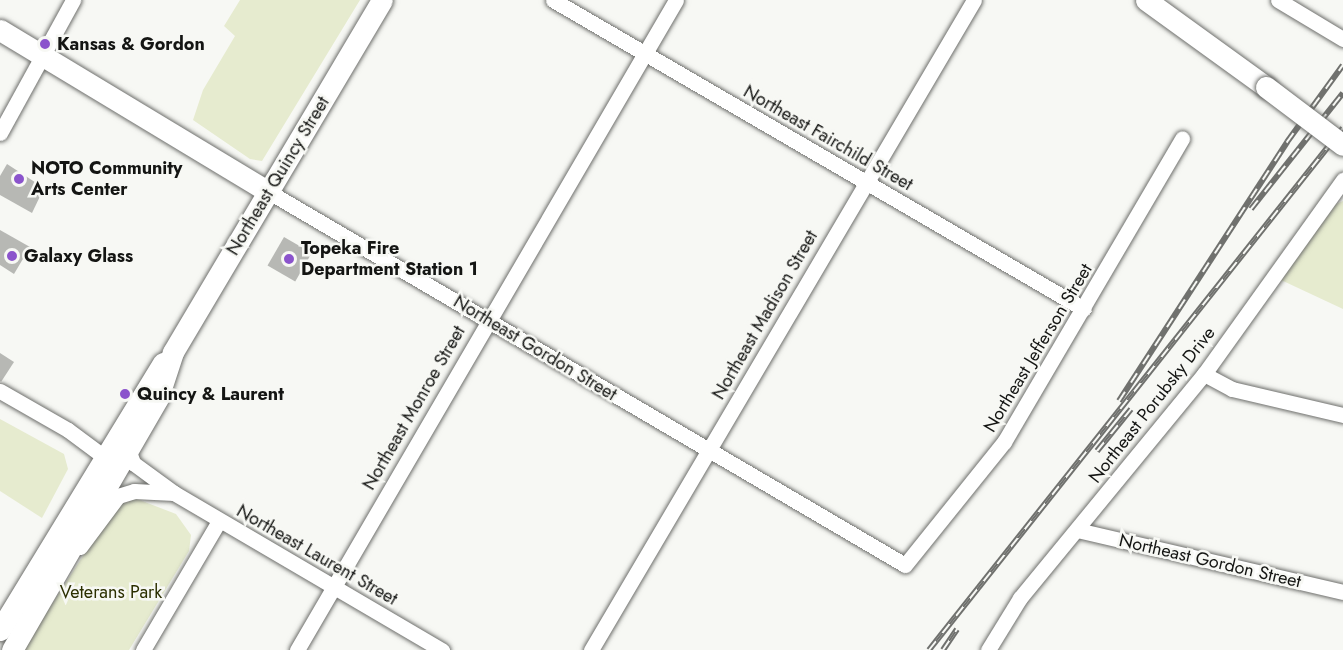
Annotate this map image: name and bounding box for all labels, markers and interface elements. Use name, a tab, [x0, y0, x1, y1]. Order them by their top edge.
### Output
place label: Kansas & Gordon	[57, 33, 205, 55]
marker: Kansas & Gordon	[38, 37, 52, 51]
street label: Northeast Fairchild Street	[740, 81, 916, 195]
street label: Northeast Quincy Street	[222, 93, 334, 259]
place label: NOTO Community Arts Center	[31, 158, 182, 201]
marker: NOTO Community Arts Center	[12, 172, 26, 186]
street label: Northeast Madison Street	[708, 227, 822, 403]
place label: Topeka Fire Department Station 1	[301, 238, 478, 280]
place label: Galaxy Glass	[24, 245, 133, 267]
marker: Galaxy Glass	[5, 249, 19, 263]
marker: Topeka Fire Department Station 1	[282, 252, 296, 266]
street label: Northeast Jefferson Street	[979, 260, 1097, 436]
street label: Northeast Gordon Street	[450, 291, 620, 405]
street label: Northeast Monroe Street	[358, 322, 470, 494]
street label: Northeast Porubsky Drive	[1084, 323, 1220, 487]
place label: Quincy & Laurent	[137, 383, 284, 405]
marker: Quincy & Laurent	[118, 387, 132, 401]
street label: Northeast Laurent Street	[233, 500, 401, 610]
street label: Northeast Gordon Street	[1117, 530, 1303, 592]
park label: Veterans Park	[60, 581, 162, 603]

